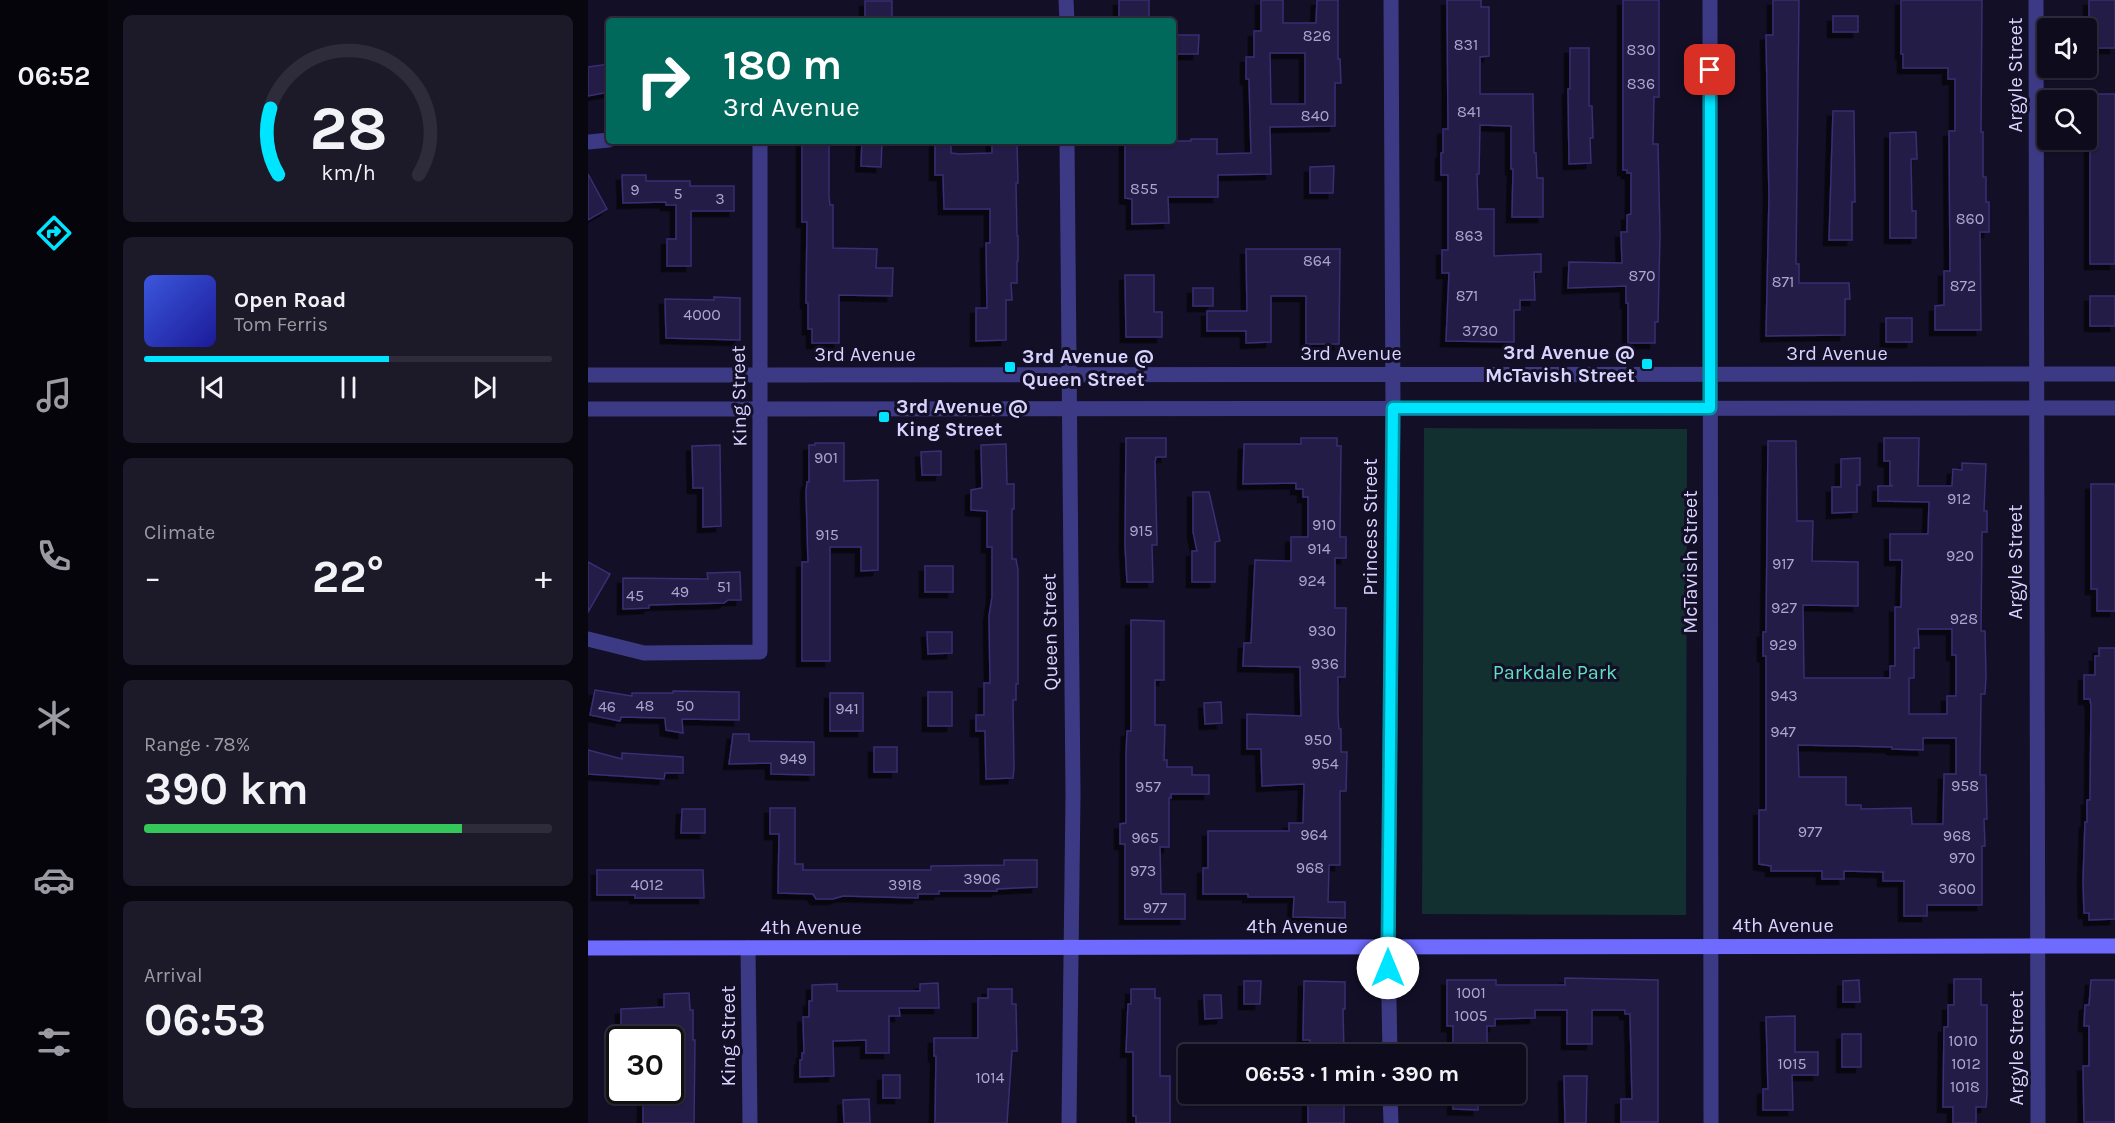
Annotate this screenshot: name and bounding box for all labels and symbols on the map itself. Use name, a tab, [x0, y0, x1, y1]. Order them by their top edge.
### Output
street label: Argyle Street	[2004, 17, 2027, 132]
house number: 826	[1303, 26, 1331, 45]
house number: 831	[1454, 35, 1478, 54]
house number: 830	[1627, 40, 1655, 59]
pin	[1684, 44, 1735, 95]
house number: 836	[1627, 74, 1655, 93]
house number: 841	[1457, 102, 1481, 121]
house number: 840	[1301, 106, 1329, 125]
house number: 855	[1130, 179, 1158, 198]
house number: 9	[630, 180, 640, 199]
house number: 5	[673, 184, 683, 203]
house number: 3	[715, 189, 725, 208]
house number: 860	[1956, 209, 1984, 228]
house number: 863	[1455, 226, 1483, 245]
house number: 864	[1303, 251, 1331, 270]
house number: 870	[1629, 266, 1655, 285]
house number: 871	[1772, 272, 1794, 291]
house number: 872	[1950, 276, 1976, 295]
house number: 871	[1456, 286, 1478, 305]
house number: 4000	[683, 305, 721, 324]
house number: 3730	[1462, 321, 1498, 340]
place label: 3rd Avenue @ McTavish Street	[1485, 341, 1635, 387]
street label: 3rd Avenue	[1300, 342, 1402, 365]
street label: 3rd Avenue	[1786, 342, 1888, 365]
street label: 3rd Avenue	[814, 343, 916, 366]
street label: King Street	[727, 345, 751, 447]
place label: 3rd Avenue @ Queen Street	[1022, 345, 1154, 391]
marker: 3rd Avenue @ McTavish Street	[1640, 357, 1654, 371]
marker: 3rd Avenue @ Queen Street	[1003, 360, 1017, 374]
place label: 3rd Avenue @ King Street	[896, 395, 1028, 441]
marker: 3rd Avenue @ King Street	[877, 410, 891, 424]
house number: 901	[814, 448, 838, 467]
street label: Princess Street	[1359, 458, 1382, 596]
house number: 912	[1947, 489, 1971, 508]
street label: McTavish Street	[1679, 490, 1702, 634]
street label: Argyle Street	[2004, 504, 2027, 619]
house number: 910	[1312, 515, 1336, 534]
house number: 915	[1129, 521, 1153, 540]
house number: 915	[815, 525, 839, 544]
house number: 914	[1307, 539, 1331, 558]
house number: 920	[1946, 546, 1974, 565]
house number: 917	[1772, 554, 1795, 573]
house number: 924	[1298, 571, 1326, 590]
street label: Queen Street	[1037, 573, 1063, 691]
house number: 51	[717, 577, 731, 596]
house number: 49	[671, 582, 689, 601]
house number: 45	[626, 586, 644, 605]
house number: 927	[1771, 598, 1798, 617]
house number: 928	[1950, 609, 1978, 628]
house number: 930	[1308, 621, 1336, 640]
house number: 929	[1769, 635, 1797, 654]
house number: 936	[1311, 654, 1339, 673]
park label: Parkdale Park	[1493, 661, 1617, 684]
house number: 943	[1770, 686, 1798, 705]
house number: 48	[636, 696, 654, 715]
house number: 50	[676, 696, 694, 715]
house number: 46	[598, 697, 616, 716]
house number: 941	[835, 699, 859, 718]
house number: 947	[1770, 722, 1796, 741]
house number: 950	[1304, 730, 1332, 749]
house number: 949	[779, 749, 807, 768]
house number: 954	[1311, 754, 1339, 773]
house number: 958	[1951, 776, 1979, 795]
house number: 957	[1135, 777, 1161, 796]
house number: 977	[1798, 822, 1823, 841]
house number: 964	[1300, 825, 1328, 844]
house number: 968	[1943, 826, 1971, 845]
house number: 965	[1131, 828, 1159, 847]
house number: 970	[1949, 848, 1975, 867]
house number: 968	[1296, 858, 1324, 877]
house number: 973	[1130, 861, 1156, 880]
house number: 3906	[963, 869, 1001, 888]
house number: 4012	[631, 875, 664, 894]
house number: 3918	[888, 875, 922, 894]
house number: 3600	[1938, 879, 1976, 898]
house number: 977	[1143, 898, 1168, 917]
street label: 4th Avenue	[1732, 914, 1834, 937]
street label: 4th Avenue	[1246, 915, 1348, 938]
street label: 4th Avenue	[760, 916, 862, 939]
position arrow	[1356, 936, 1420, 1000]
house number: 1001	[1456, 983, 1486, 1002]
street label: King Street	[717, 985, 740, 1087]
street label: Argyle Street	[2005, 990, 2028, 1105]
house number: 1005	[1454, 1006, 1488, 1025]
speed limit sign: 30	[606, 1026, 684, 1104]
house number: 1010	[1948, 1031, 1978, 1050]
house number: 1015	[1777, 1054, 1807, 1073]
house number: 1012	[1951, 1054, 1981, 1073]
house number: 1014	[975, 1068, 1005, 1087]
house number: 1018	[1950, 1077, 1980, 1096]

